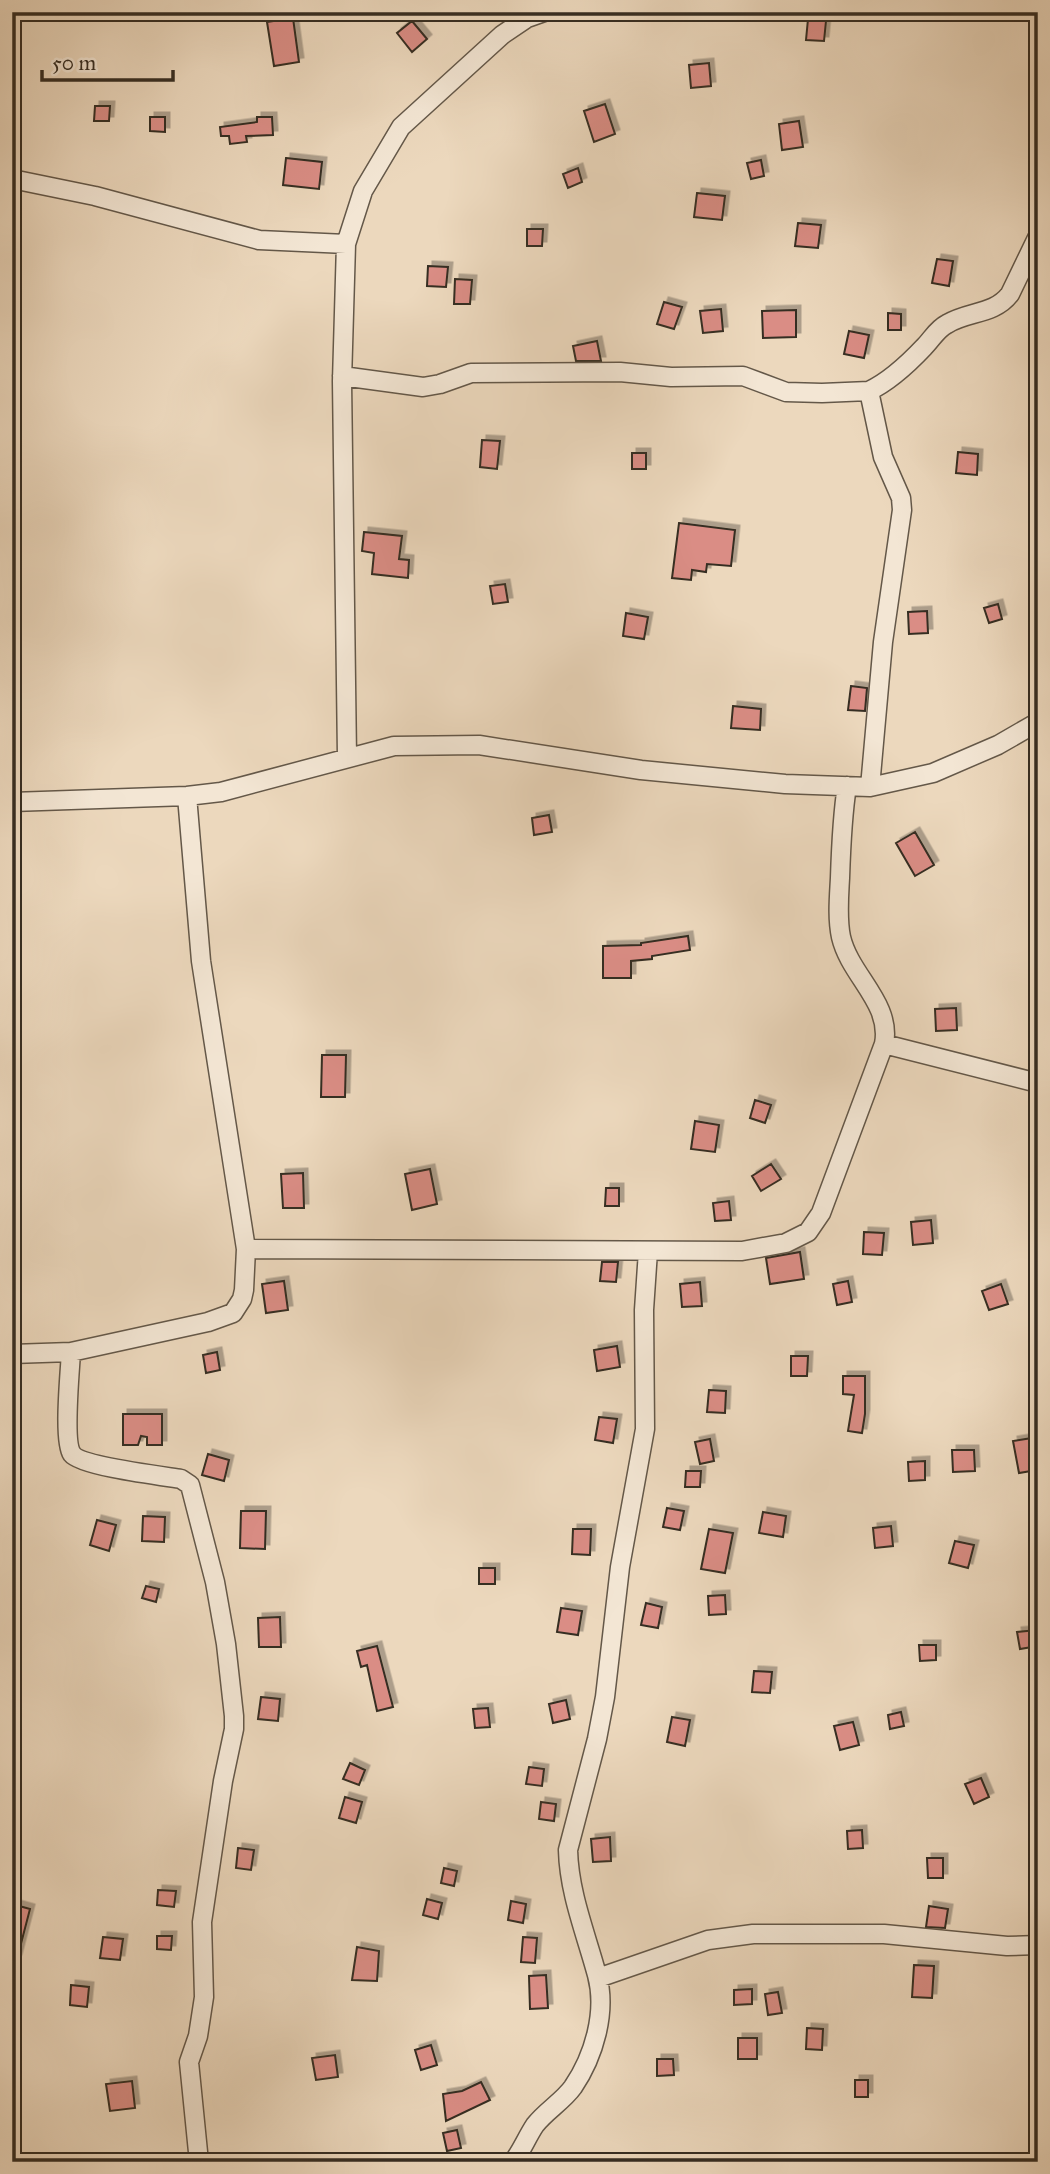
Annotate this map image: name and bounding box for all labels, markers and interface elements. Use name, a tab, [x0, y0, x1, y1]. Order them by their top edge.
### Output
scale bar	[42, 38, 173, 82]
text: 50 m	[52, 50, 97, 76]

